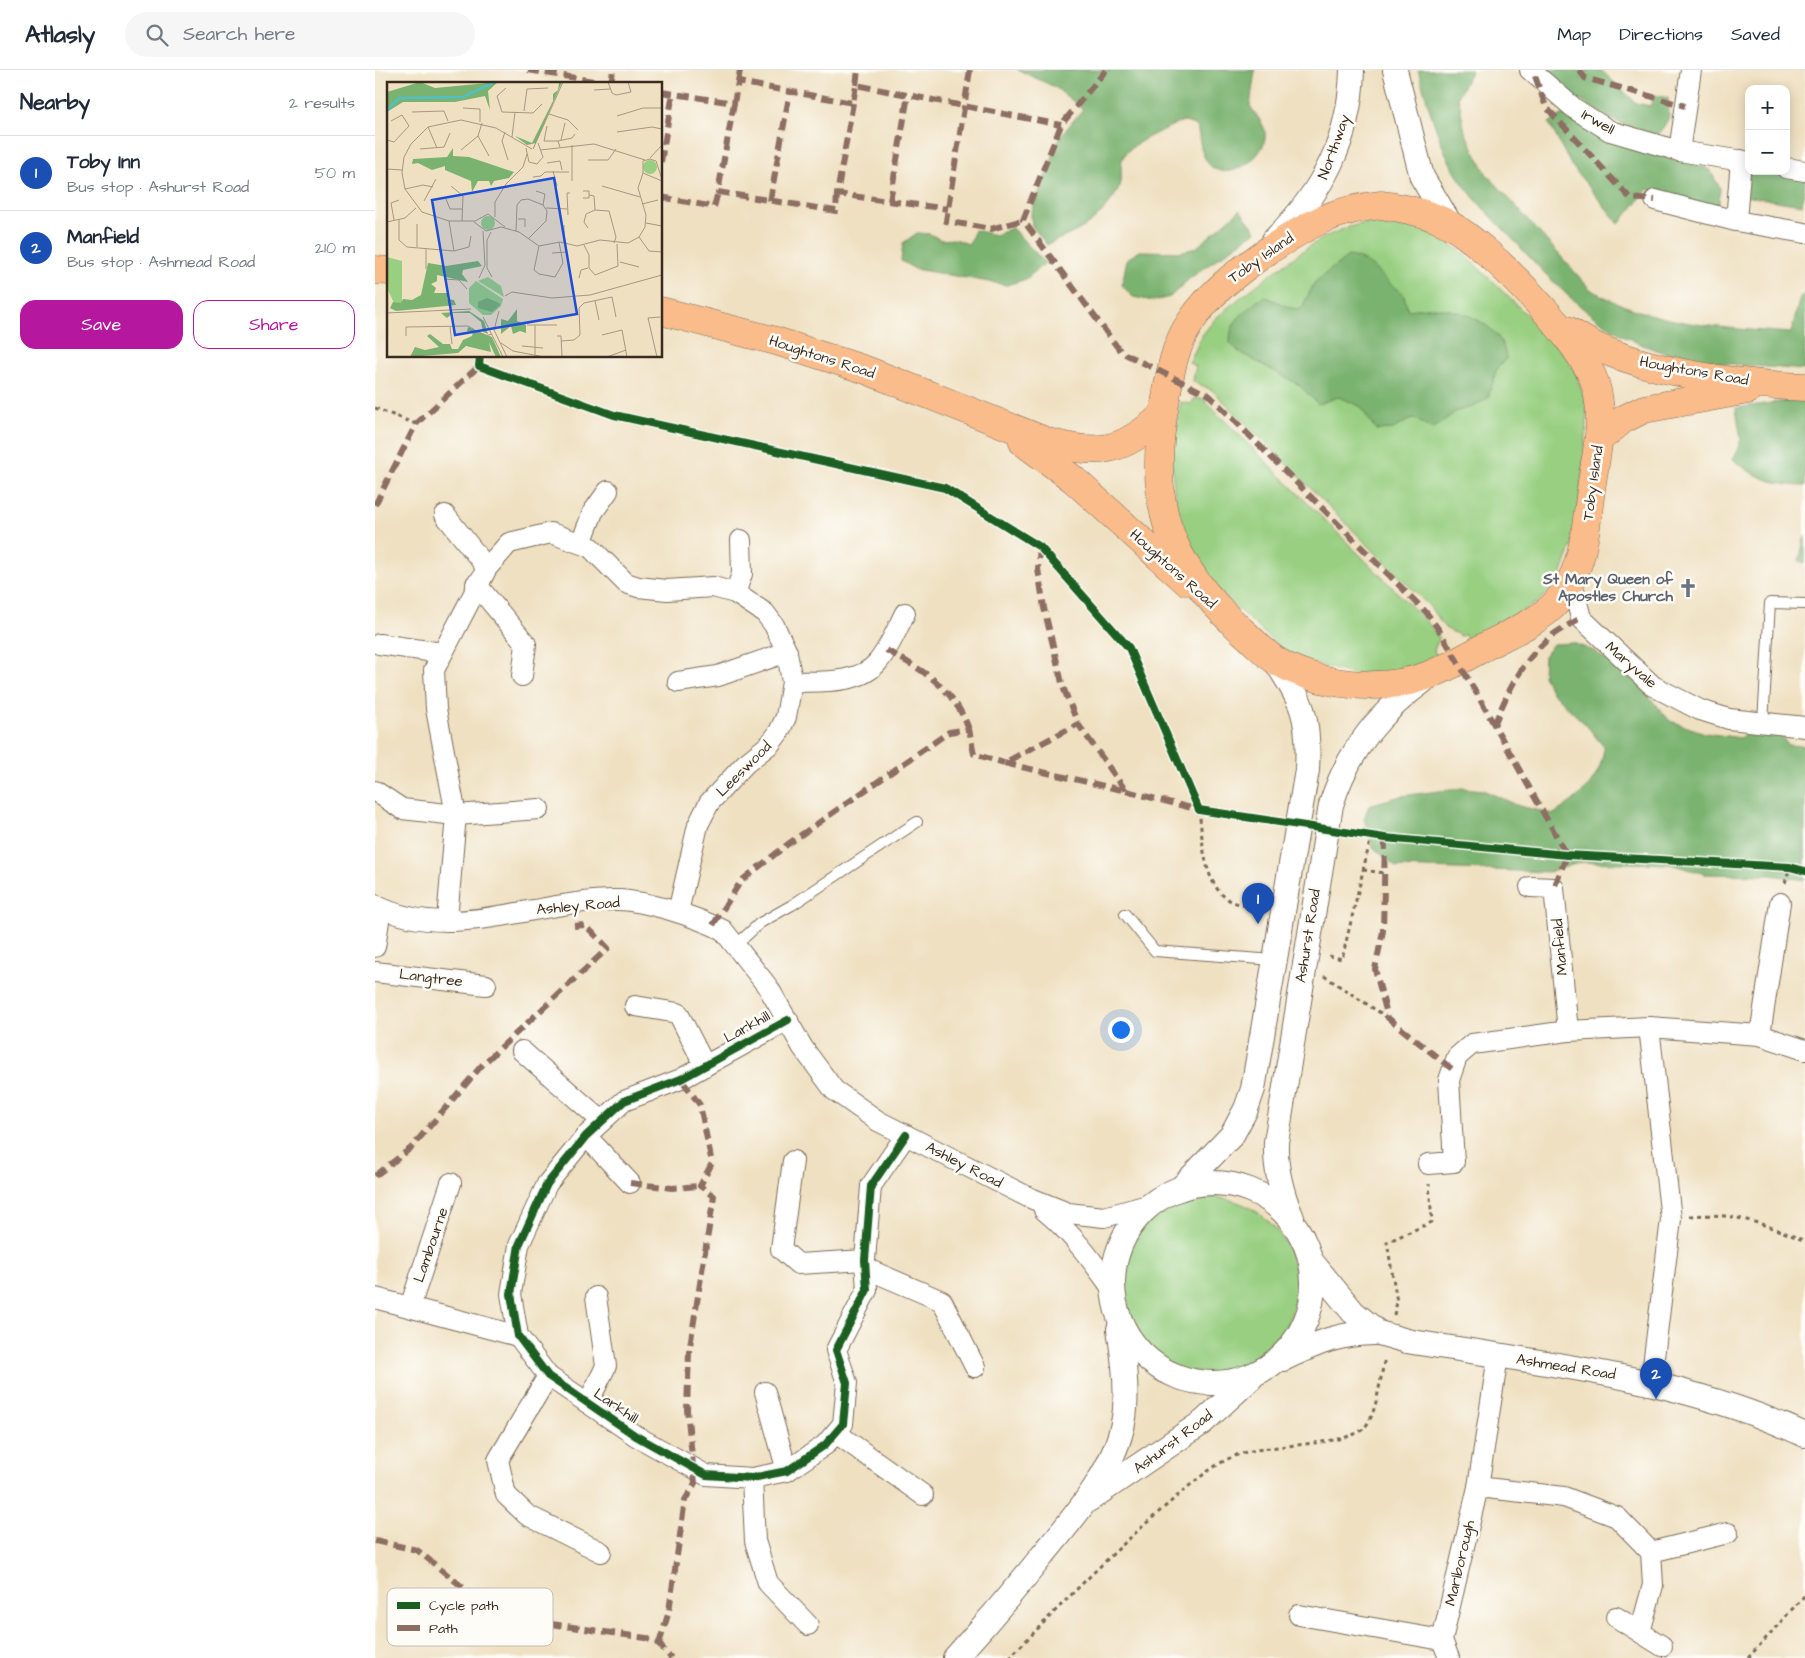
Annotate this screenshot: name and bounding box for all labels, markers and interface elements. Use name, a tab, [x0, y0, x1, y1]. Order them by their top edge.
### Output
search box	[125, 12, 475, 57]
text: Atlasly	[25, 18, 95, 52]
icon: search	[143, 21, 171, 49]
text: Search here	[183, 21, 295, 48]
text: Map	[1557, 22, 1591, 47]
text: Directions	[1619, 22, 1703, 47]
text: Saved	[1731, 22, 1780, 47]
inset map	[387, 82, 663, 358]
map controls	[1745, 85, 1790, 175]
button: +	[1745, 85, 1790, 130]
text: Nearby	[20, 88, 90, 117]
text: 2 results	[289, 92, 355, 114]
street label: Irwell	[1577, 104, 1619, 140]
street label: Northway	[1313, 112, 1356, 183]
button: −	[1745, 130, 1790, 175]
text: Toby Inn	[67, 149, 140, 176]
text: 1	[35, 162, 37, 184]
text: 50 m	[315, 162, 355, 184]
text: Bus stop · Ashurst Road	[67, 176, 249, 198]
text: Manfield	[67, 224, 139, 251]
street label: Toby Island	[1224, 228, 1299, 289]
text: 2	[31, 237, 41, 259]
text: 210 m	[315, 237, 355, 259]
text: Bus stop · Ashmead Road	[67, 251, 255, 273]
button: Save	[20, 300, 183, 349]
button: Share	[193, 300, 355, 349]
street label: Houghtons Road	[766, 330, 878, 385]
street label: Houghtons Road	[1638, 351, 1750, 392]
street label: Toby Island	[1577, 444, 1610, 522]
street label: Houghtons Road	[1124, 524, 1221, 615]
place label: St Mary Queen of Apostles Church	[1542, 569, 1674, 607]
church icon: St Mary Queen of Apostles Church	[1677, 577, 1699, 599]
street label: Maryvale	[1600, 637, 1661, 694]
street label: Leeswood	[712, 736, 777, 801]
pin: 1	[1242, 883, 1274, 924]
street label: Ashurst Road	[1290, 887, 1326, 984]
street label: Ashley Road	[535, 892, 621, 921]
street label: Manfield	[1547, 917, 1573, 976]
street label: Langtree	[398, 964, 464, 993]
street label: Larkhill	[720, 1006, 774, 1048]
your location	[1108, 1017, 1134, 1043]
street label: Ashley Road	[921, 1137, 1006, 1194]
street label: Lambourne	[408, 1205, 454, 1285]
street label: Ashmead Road	[1515, 1349, 1617, 1385]
pin: 2	[1640, 1358, 1672, 1399]
street label: Larkhill	[589, 1383, 643, 1429]
street label: Ashurst Road	[1129, 1405, 1217, 1479]
street label: Marlborough	[1440, 1518, 1481, 1608]
legend	[387, 1588, 553, 1646]
text: Cycle path	[429, 1596, 498, 1616]
text: Path	[429, 1619, 458, 1639]

